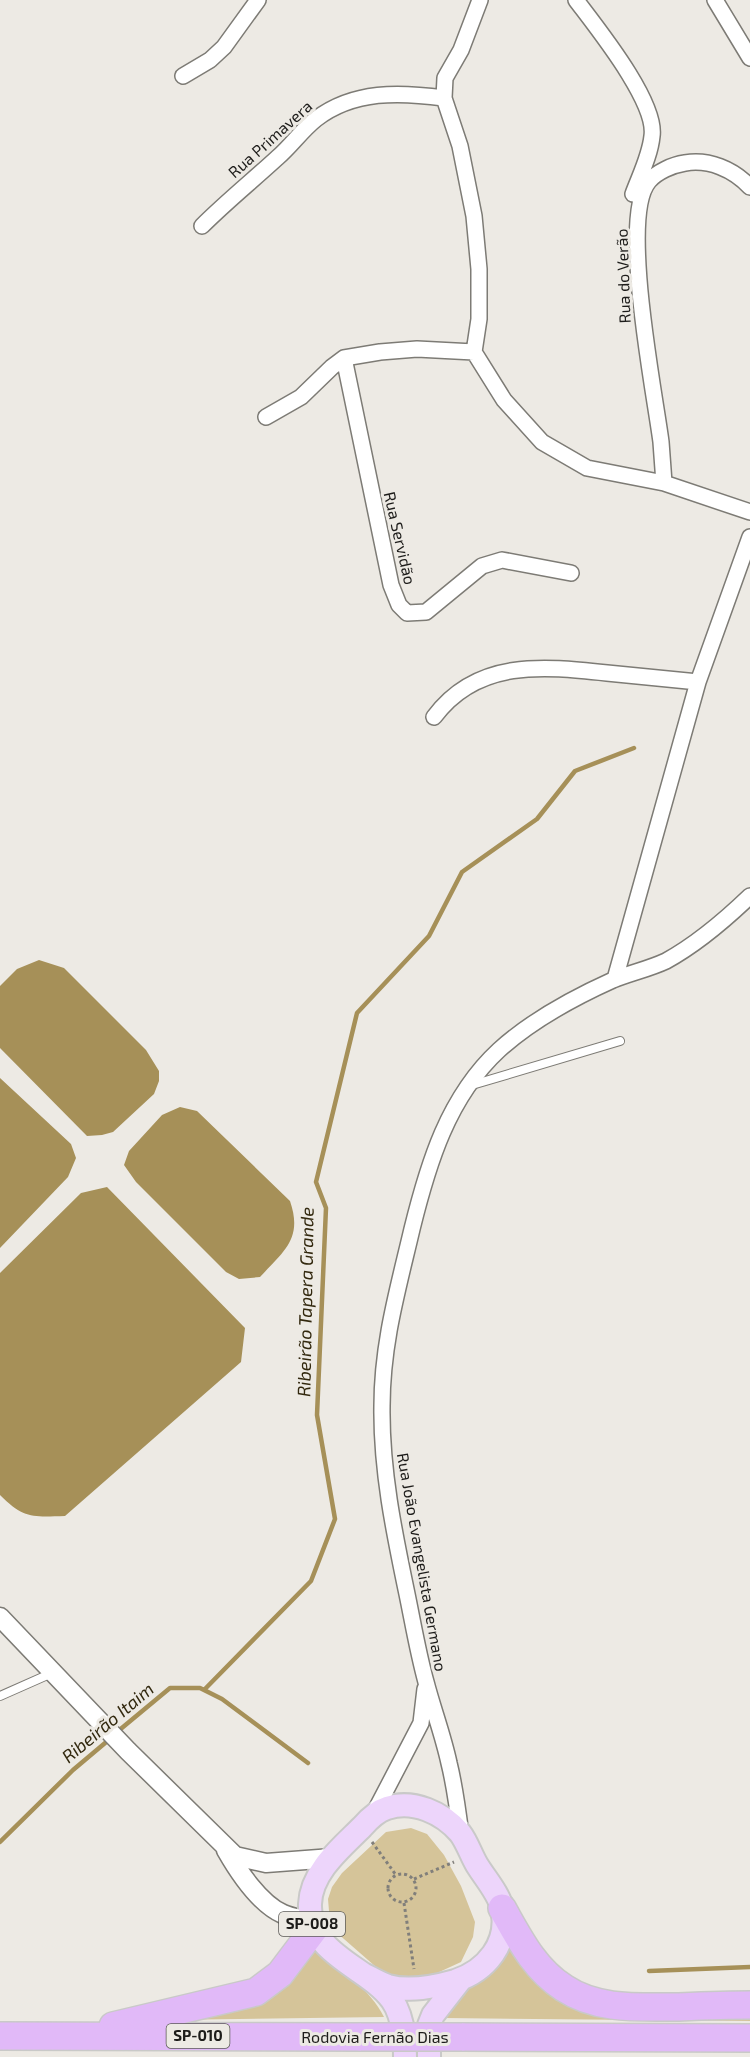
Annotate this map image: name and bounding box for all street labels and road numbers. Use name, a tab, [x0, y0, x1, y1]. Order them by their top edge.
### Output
street label: Rua Primavera	[224, 96, 315, 181]
street label: Rua do Verão	[611, 228, 634, 324]
street label: Rua Servidão	[381, 490, 420, 586]
street label: Rua João Evangelista Germano	[394, 1451, 451, 1673]
road number: SP-008	[279, 1912, 345, 1936]
road number: SP-010	[166, 2024, 230, 2048]
street label: Rodovia Fernão Dias	[301, 2027, 449, 2046]

